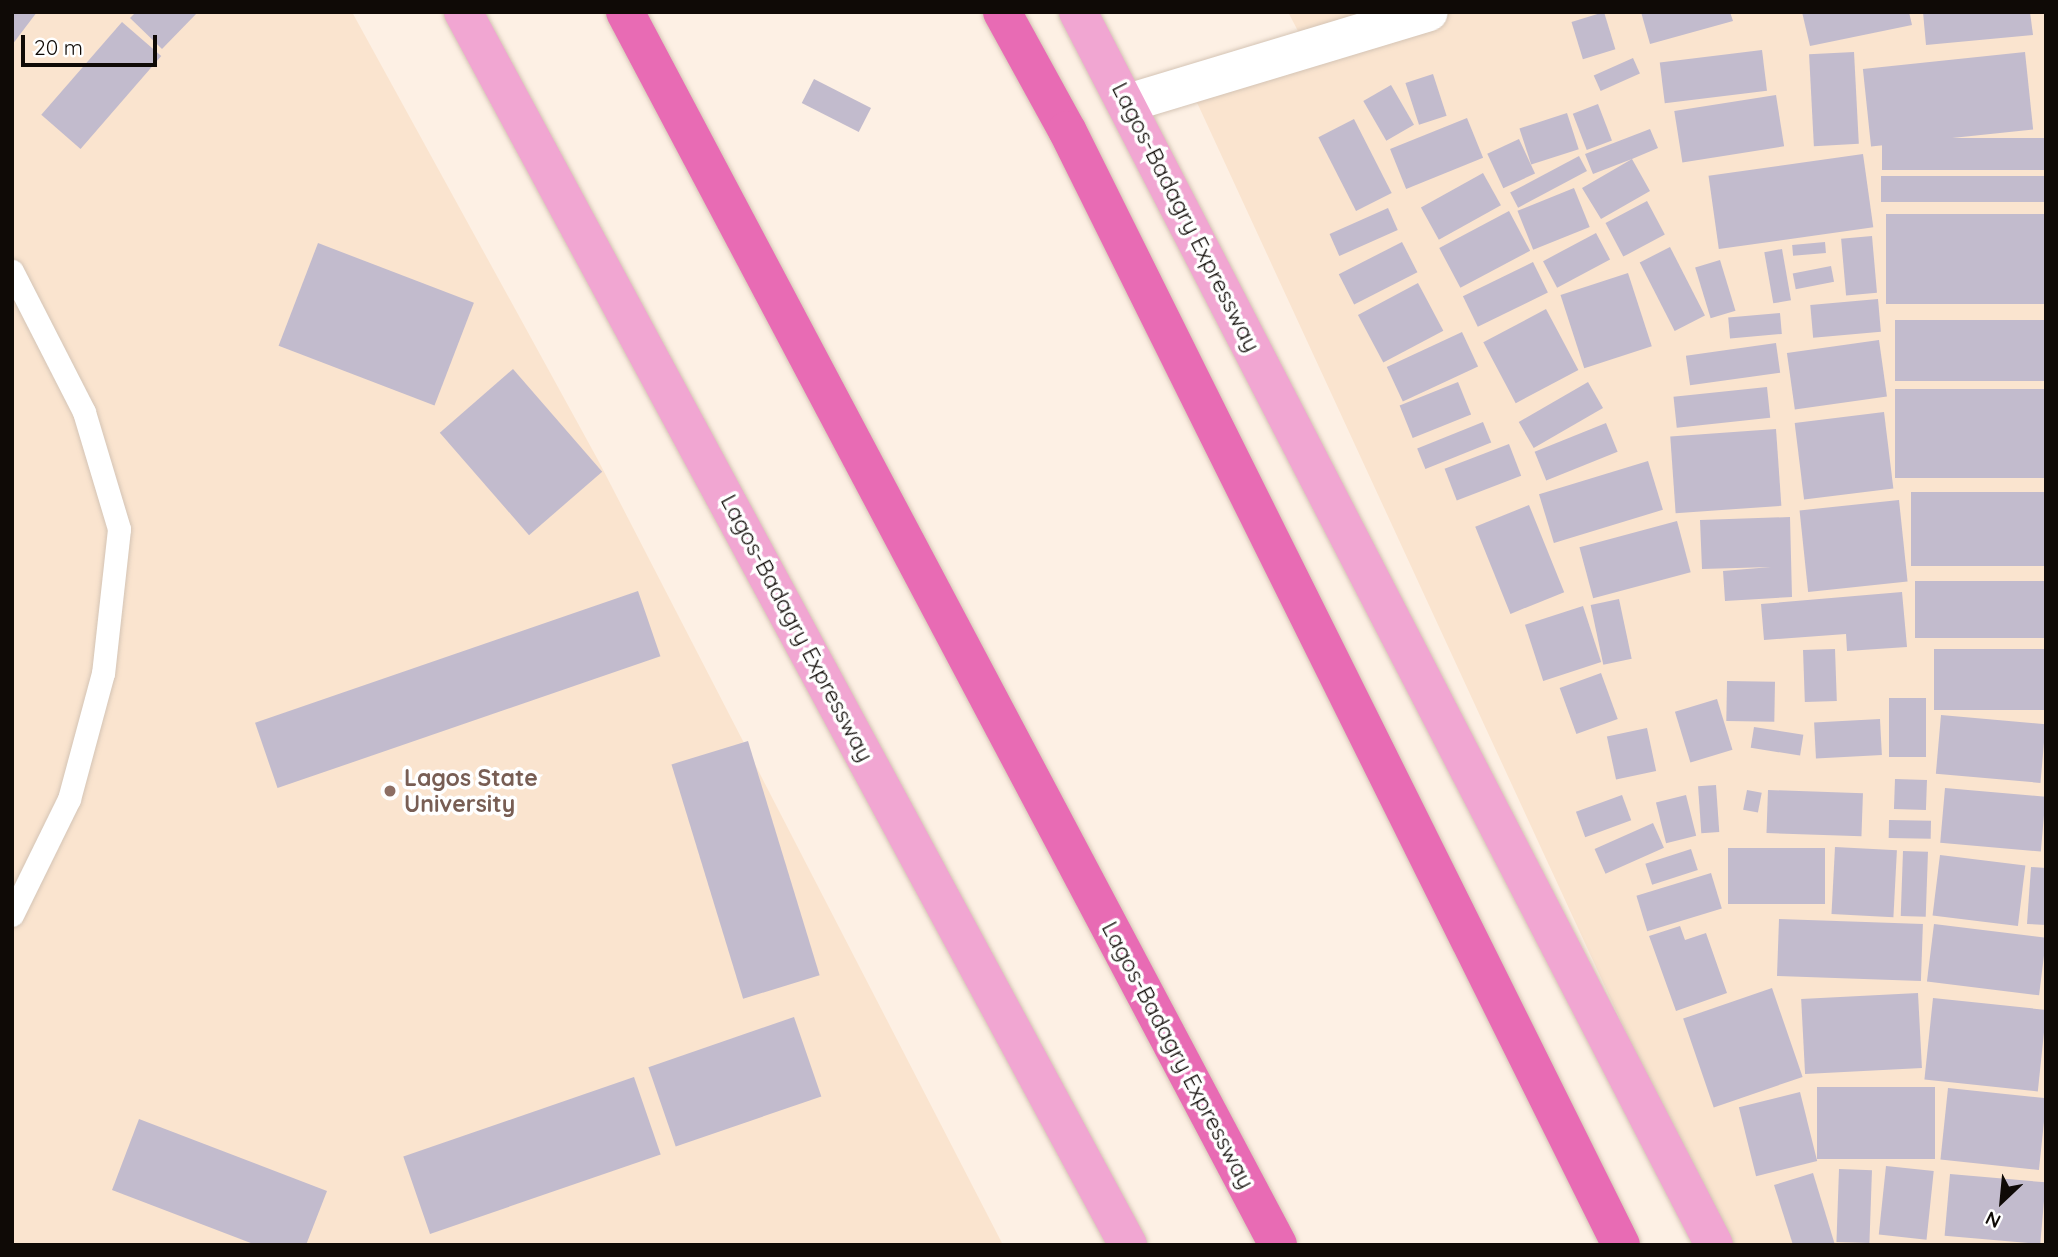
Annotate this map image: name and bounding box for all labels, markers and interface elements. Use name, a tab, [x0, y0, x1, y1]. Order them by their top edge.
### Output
scale bar	[24, 21, 161, 65]
text: 20 m	[34, 34, 83, 60]
street label: Lagos-Badagry Expressway	[1106, 78, 1266, 356]
street label: Lagos-Badagry Expressway	[715, 490, 879, 766]
place label: Lagos State University	[404, 764, 538, 818]
marker: Lagos State University	[382, 783, 398, 799]
street label: Lagos-Badagry Expressway	[1096, 917, 1260, 1193]
north arrow	[1967, 1166, 2037, 1236]
text: N	[1981, 1206, 2004, 1234]

